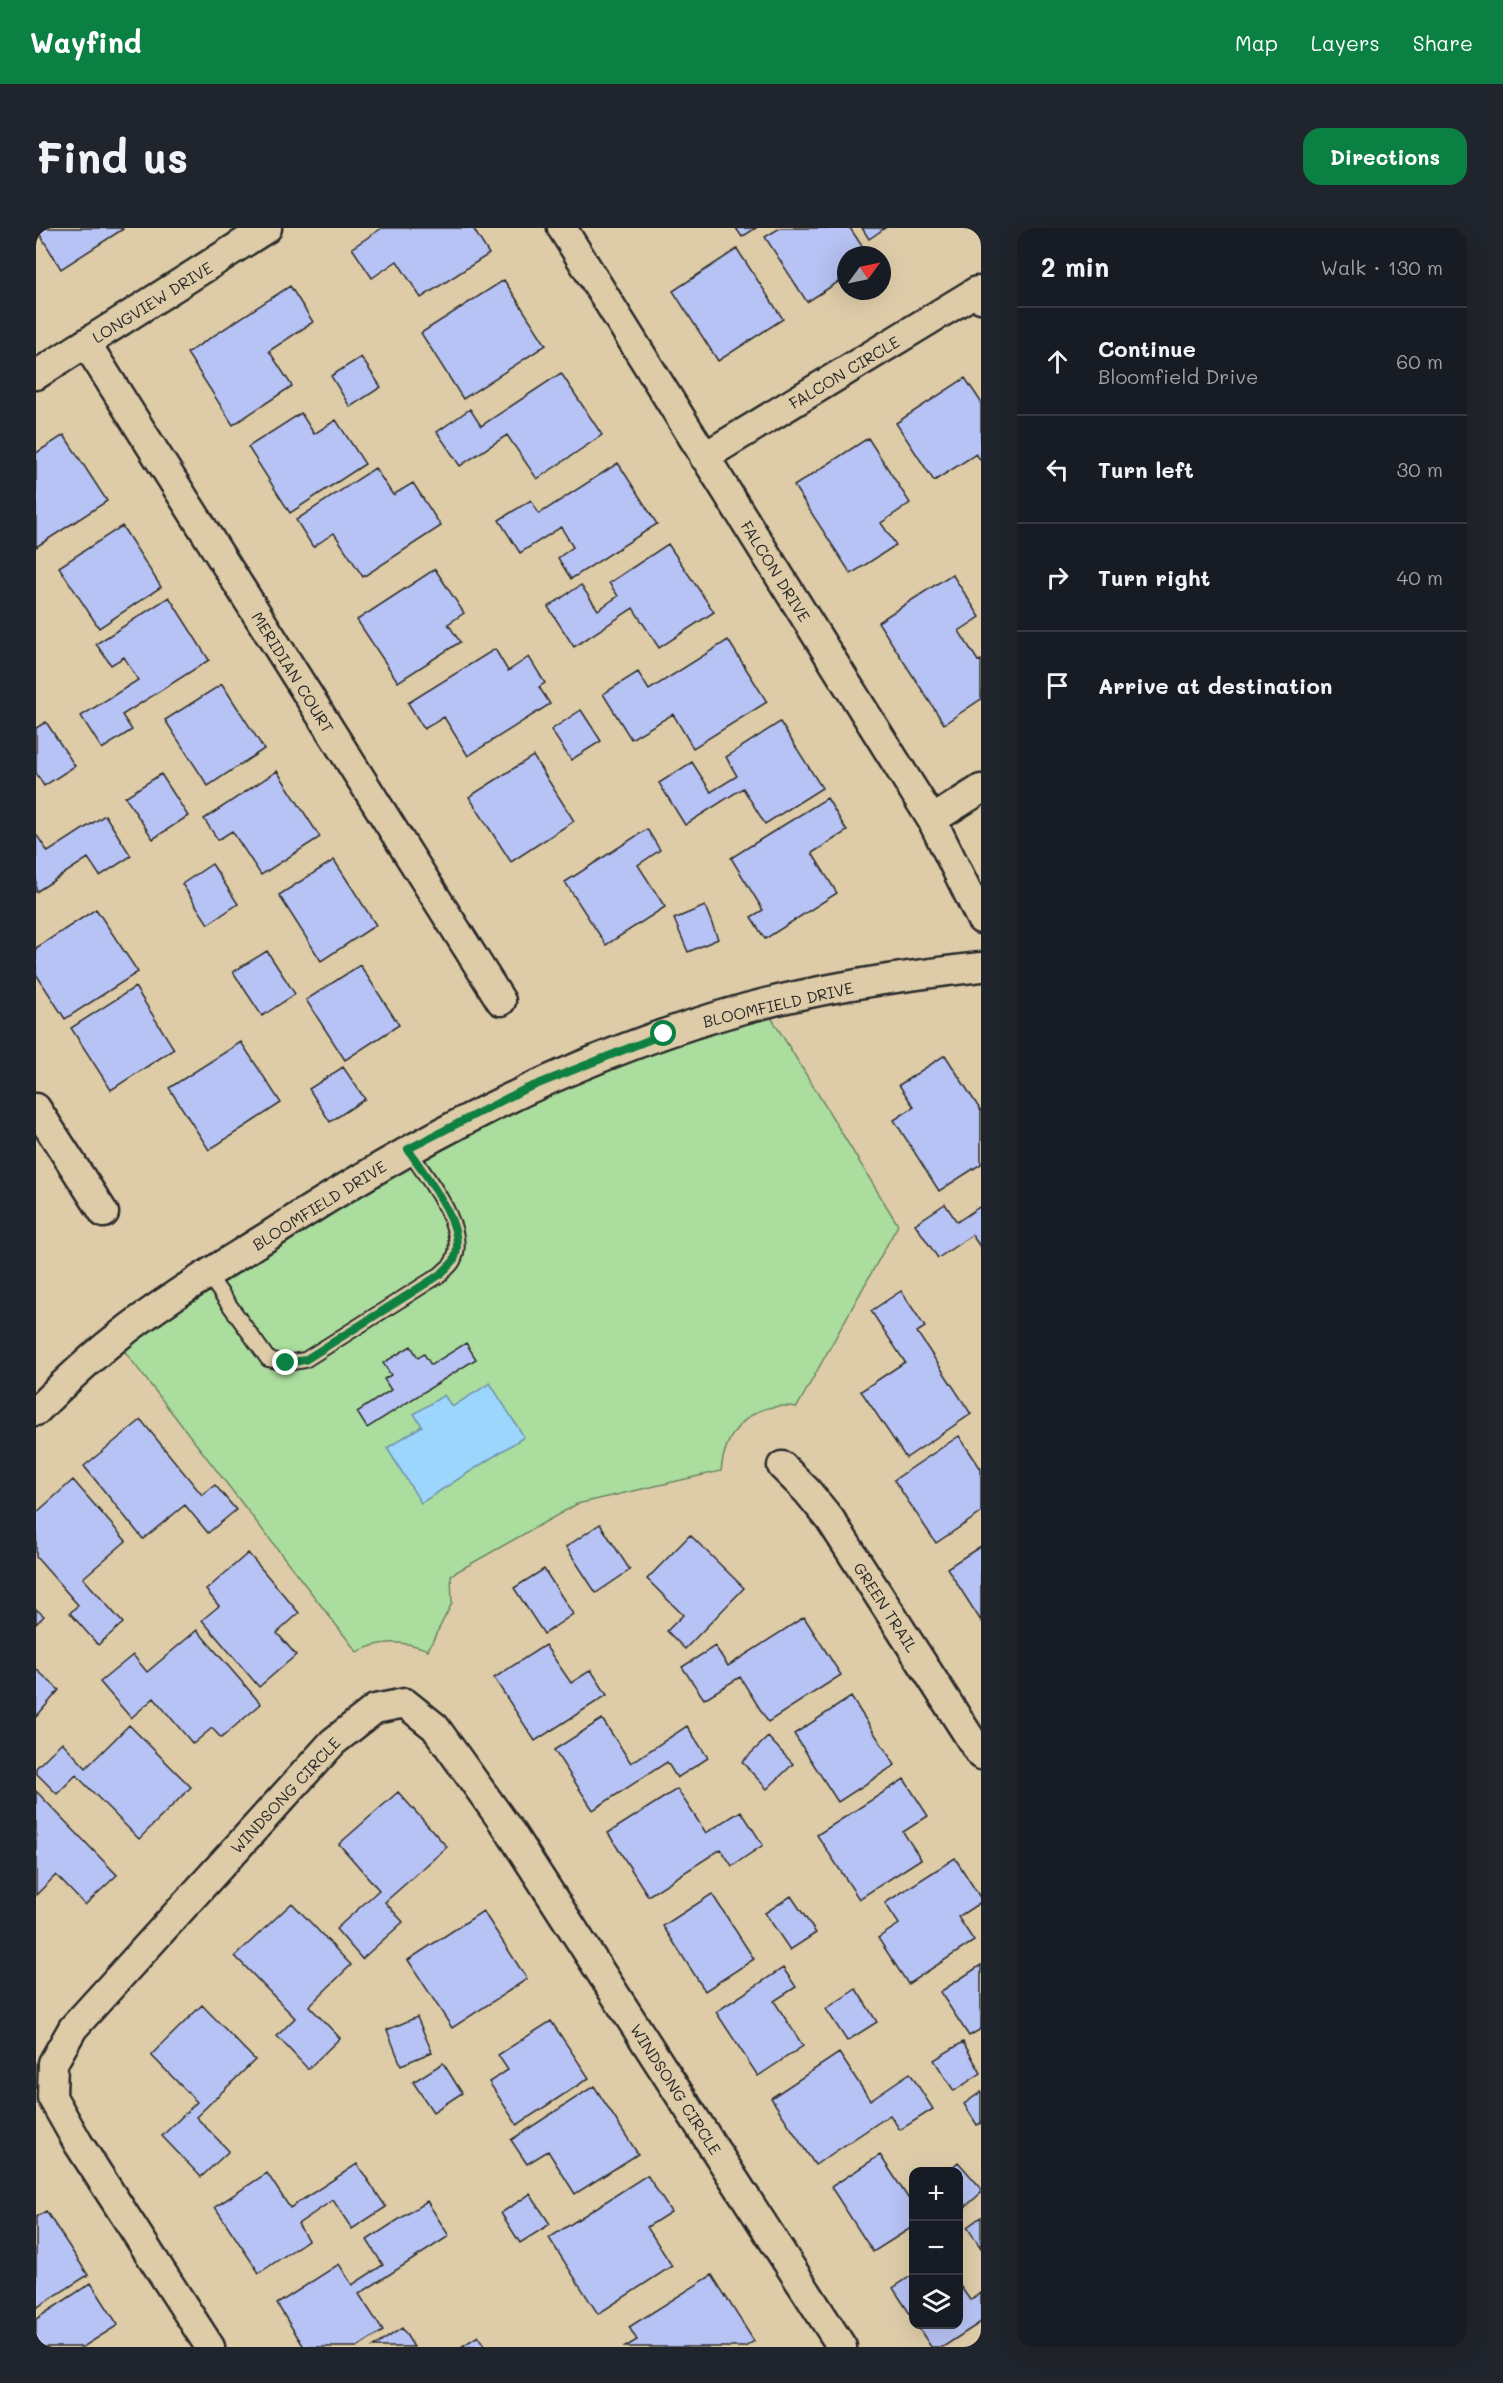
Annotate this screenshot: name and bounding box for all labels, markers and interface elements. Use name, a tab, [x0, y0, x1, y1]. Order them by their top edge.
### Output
text: Wayfind	[30, 24, 141, 60]
text: Map	[1235, 29, 1278, 56]
text: Layers	[1311, 29, 1380, 56]
text: Share	[1413, 29, 1473, 56]
button: Directions	[1303, 128, 1467, 185]
text: Find us	[36, 129, 188, 184]
north arrow	[837, 246, 891, 300]
text: 2 min	[1041, 250, 1109, 284]
text: Walk · 130 m	[1320, 254, 1443, 280]
street label: LONGVIEW DRIVE	[88, 257, 216, 347]
street label: FALCON CIRCLE	[785, 331, 903, 413]
text: Continue	[1098, 334, 1196, 363]
icon: ahead	[1041, 345, 1074, 378]
text: 60 m	[1396, 348, 1443, 374]
text: Bloomfield Drive	[1098, 363, 1258, 389]
icon: left	[1041, 453, 1074, 486]
text: Turn left	[1098, 455, 1194, 484]
text: 30 m	[1397, 456, 1443, 482]
street label: FALCON DRIVE	[737, 517, 815, 625]
icon: right	[1041, 561, 1074, 594]
text: Turn right	[1098, 563, 1210, 592]
text: 40 m	[1397, 564, 1443, 590]
street label: MERIDIAN COURT	[247, 607, 339, 737]
icon: arrive	[1041, 669, 1074, 702]
text: Arrive at destination	[1098, 671, 1333, 700]
street label: BLOOMFIELD DRIVE	[701, 976, 855, 1032]
route start	[650, 1020, 676, 1046]
street label: BLOOMFIELD DRIVE	[248, 1155, 390, 1255]
route end	[272, 1349, 298, 1375]
street label: GREEN TRAIL	[849, 1558, 923, 1656]
street label: WINDSONG CIRCLE	[225, 1732, 345, 1858]
street label: WINDSONG CIRCLE	[626, 2020, 726, 2158]
map controls	[909, 2167, 963, 2329]
button: +	[909, 2167, 963, 2221]
button: −	[909, 2221, 963, 2275]
button: layers	[909, 2275, 963, 2329]

